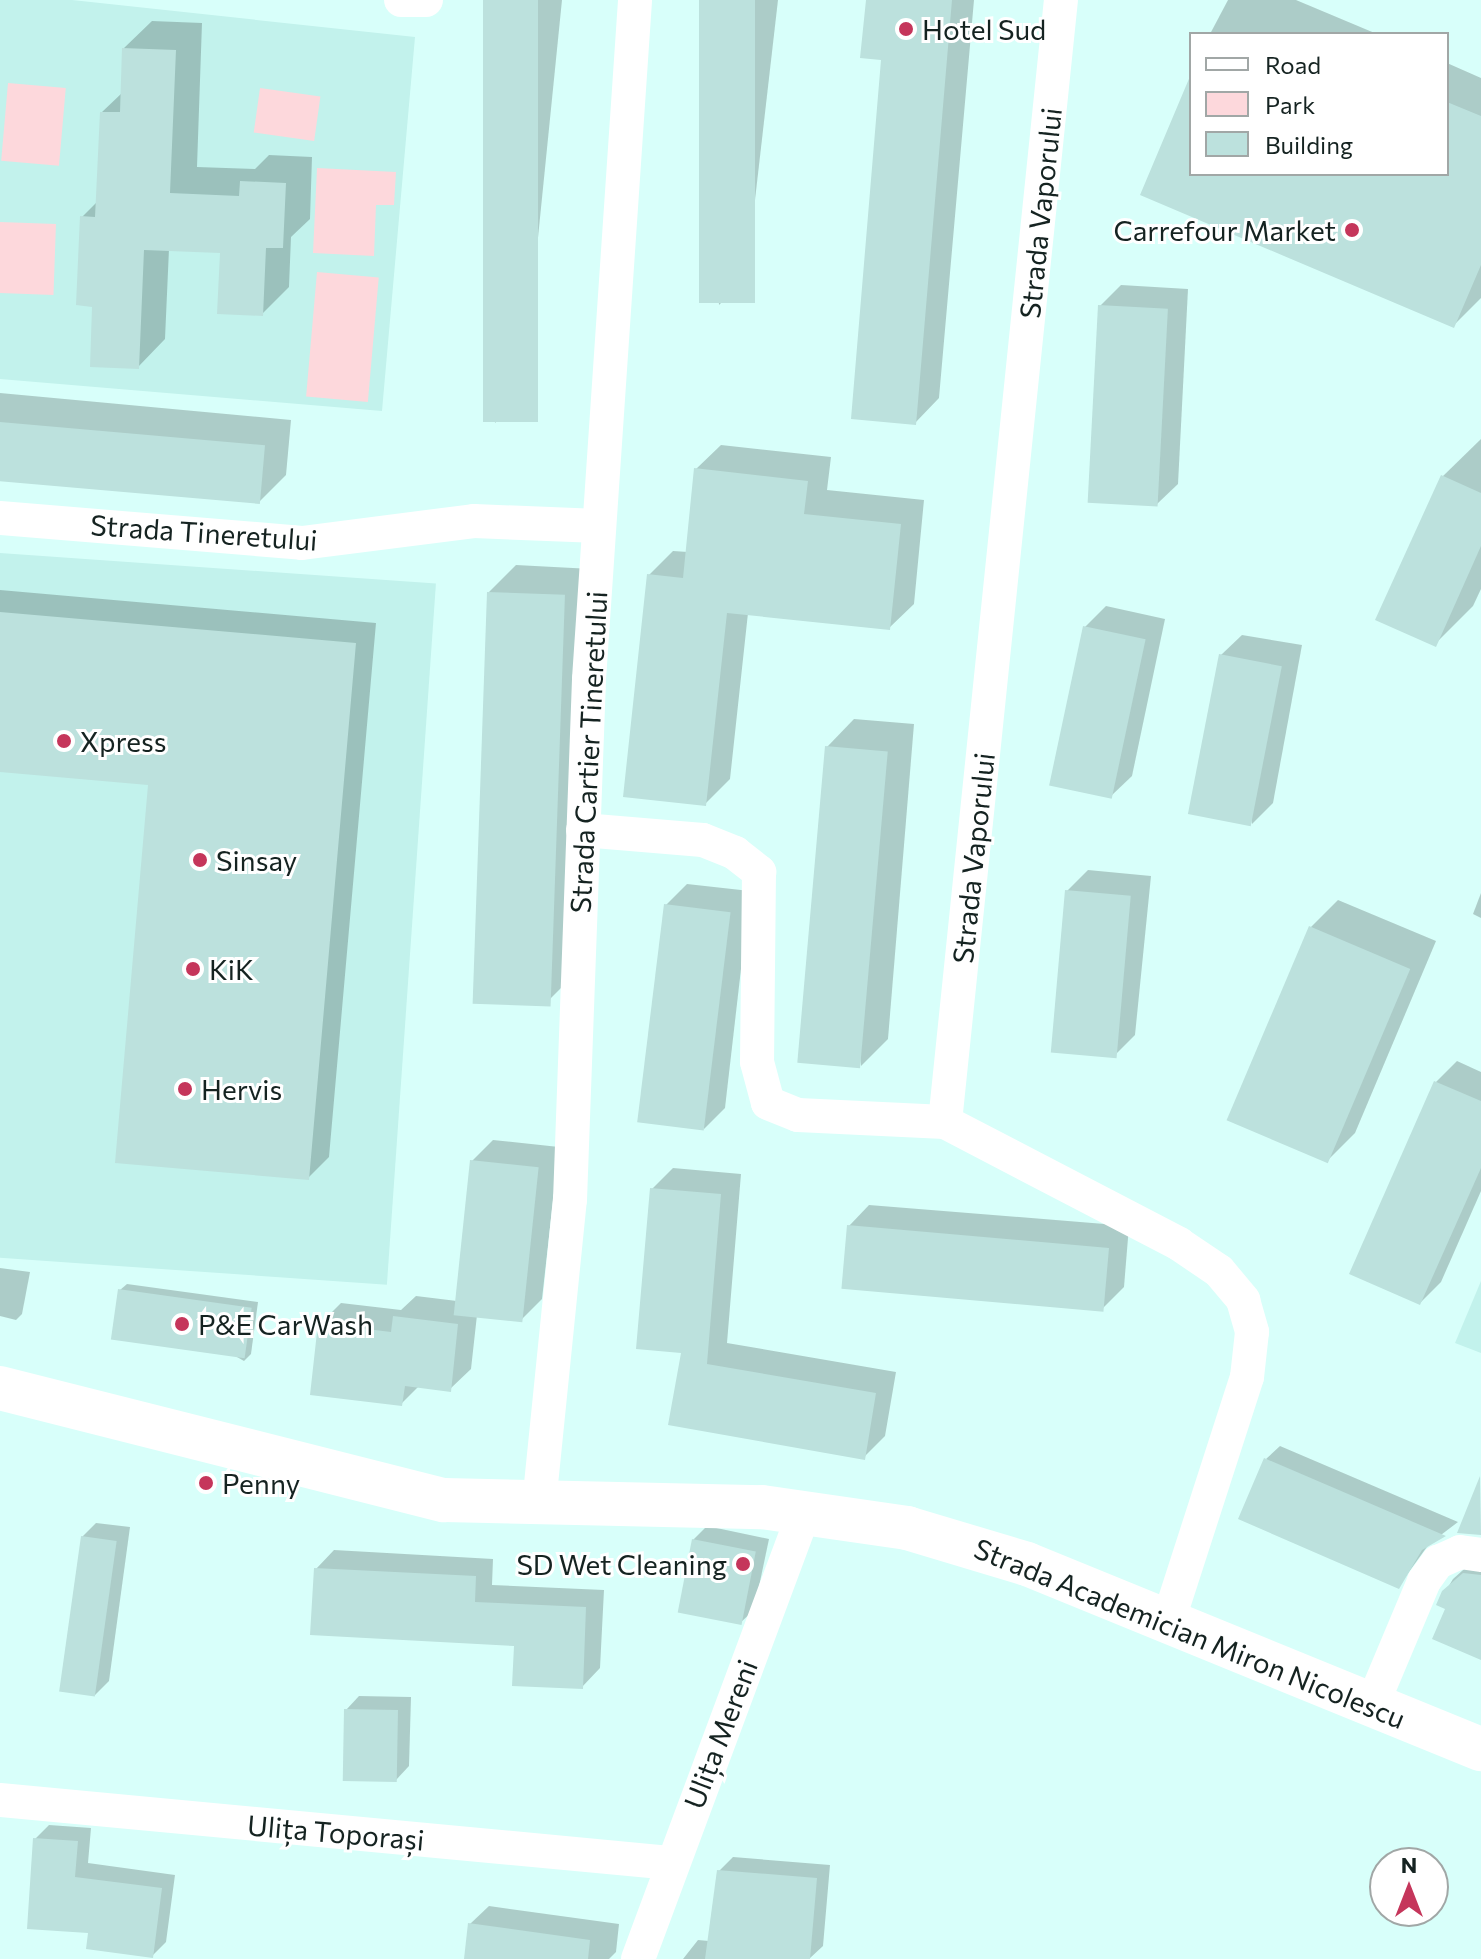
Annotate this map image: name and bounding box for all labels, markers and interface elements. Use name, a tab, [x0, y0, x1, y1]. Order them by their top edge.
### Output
place label: Hotel Sud	[922, 12, 1046, 46]
marker: Hotel Sud	[897, 20, 915, 38]
legend	[1189, 32, 1449, 176]
text: Road	[1265, 50, 1321, 79]
text: Park	[1265, 90, 1315, 119]
street label: Strada Vaporului	[1012, 106, 1068, 320]
text: Building	[1265, 130, 1353, 159]
place label: Carrefour Market	[1113, 213, 1336, 247]
marker: Carrefour Market	[1343, 221, 1361, 239]
street label: Strada Tineretului	[89, 507, 319, 557]
street label: Strada Cartier Tineretului	[563, 590, 613, 914]
place label: Xpress	[80, 724, 166, 758]
marker: Xpress	[55, 732, 73, 750]
street label: Strada Vaporului	[945, 751, 1001, 965]
place label: Sinsay	[216, 843, 297, 877]
marker: Sinsay	[191, 851, 209, 869]
place label: KiK	[209, 952, 254, 986]
marker: KiK	[184, 960, 202, 978]
place label: Hervis	[201, 1072, 282, 1106]
marker: Hervis	[176, 1080, 194, 1098]
place label: P&E CarWash	[198, 1307, 373, 1341]
marker: P&E CarWash	[173, 1315, 191, 1333]
place label: Penny	[222, 1466, 300, 1500]
marker: Penny	[197, 1474, 215, 1492]
street label: Strada Academician Miron Nicolescu	[970, 1531, 1410, 1735]
place label: SD Wet Cleaning	[516, 1547, 727, 1581]
marker: SD Wet Cleaning	[734, 1555, 752, 1573]
street label: Ulița Mereni	[676, 1655, 764, 1813]
street label: Ulița Toporași	[246, 1808, 426, 1856]
north arrow	[1369, 1847, 1449, 1927]
text: N	[1401, 1851, 1417, 1878]

